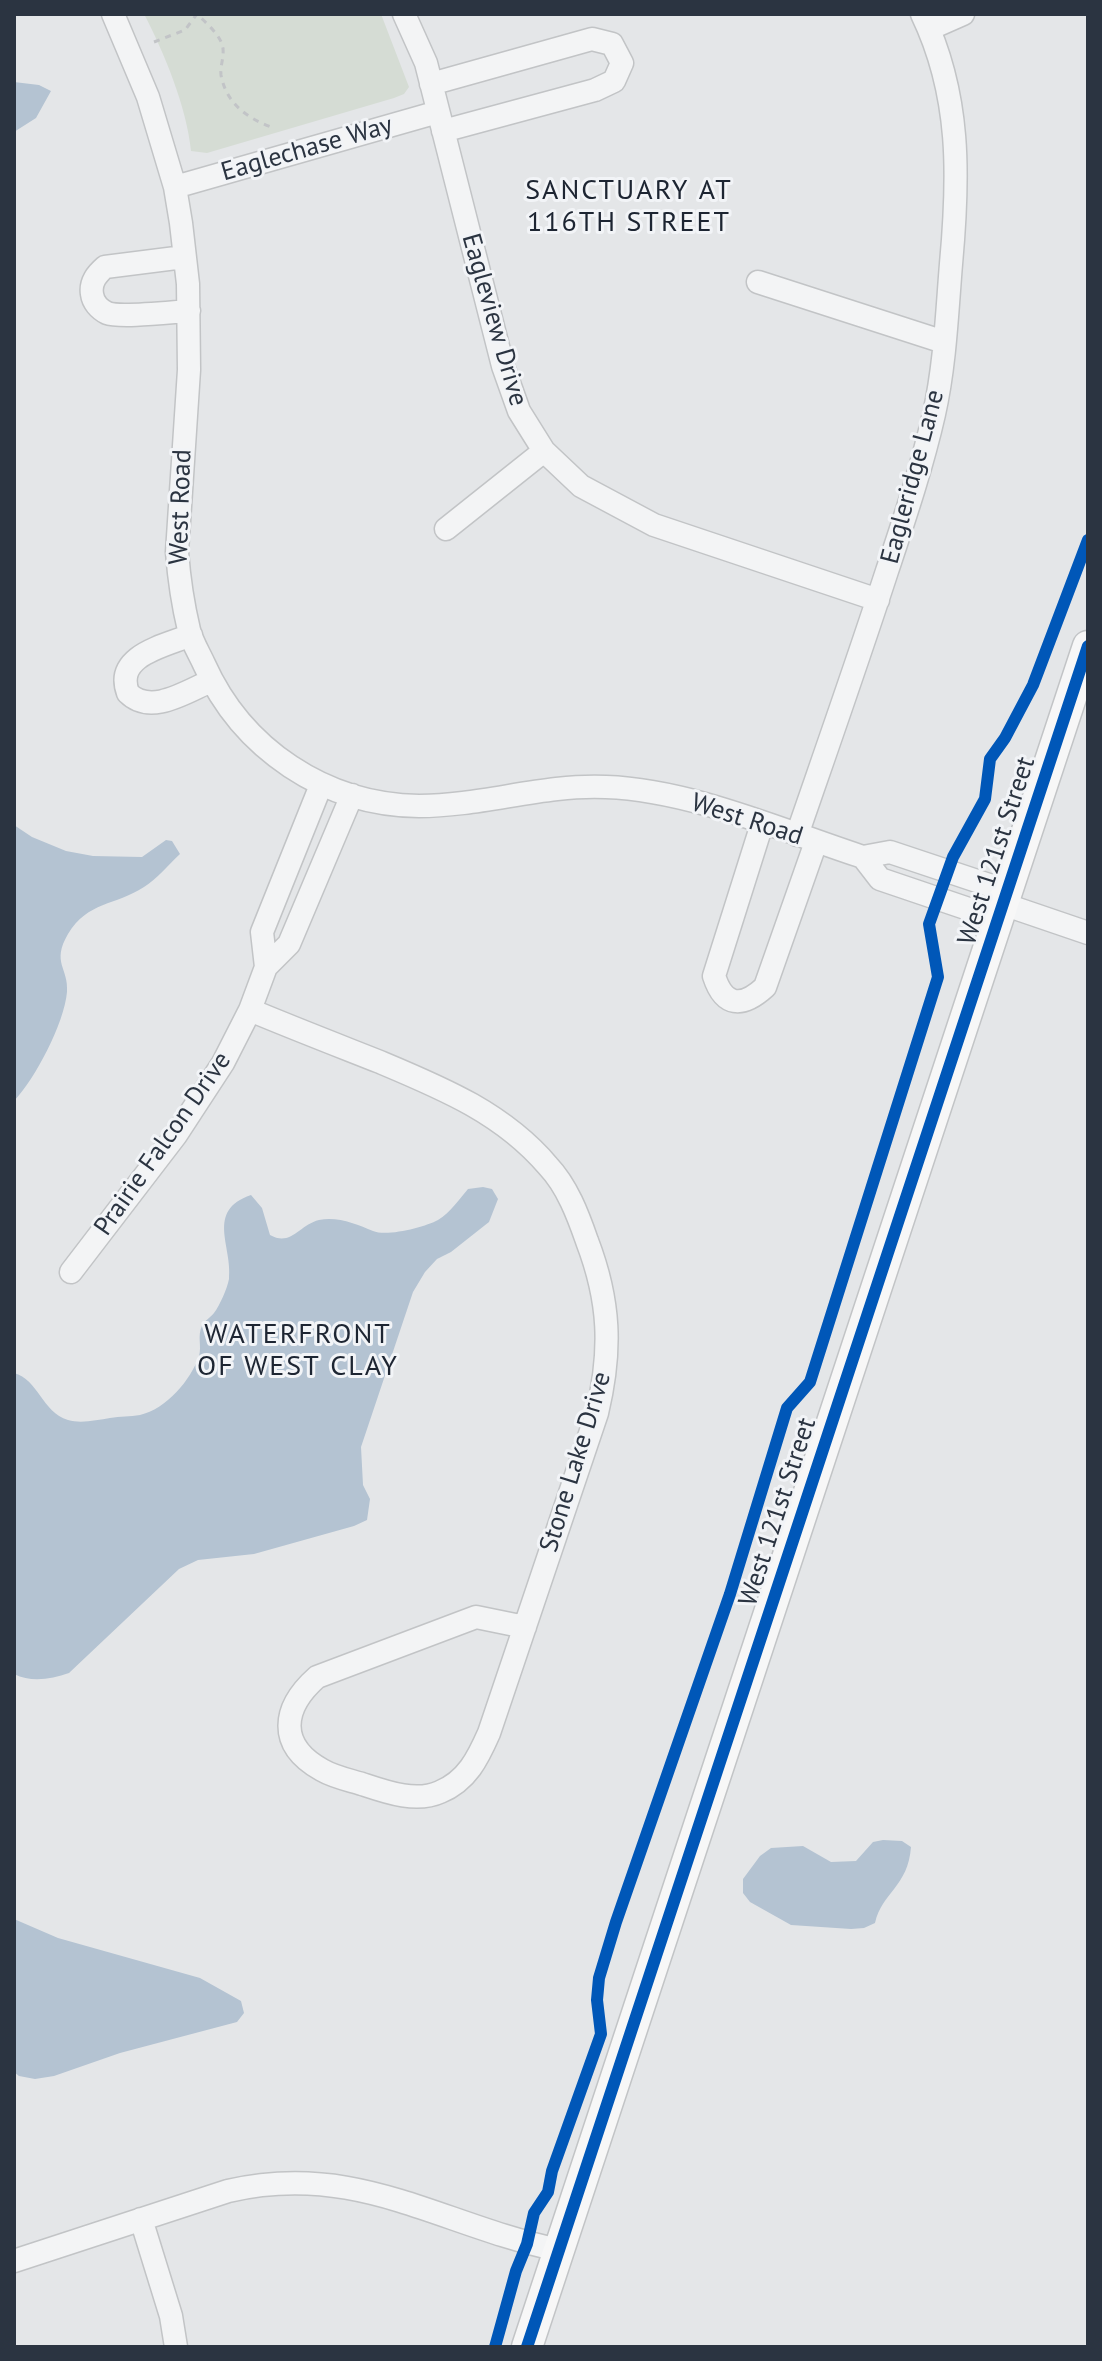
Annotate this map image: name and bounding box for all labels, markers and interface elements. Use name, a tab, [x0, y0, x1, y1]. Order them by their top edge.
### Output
street label: Eaglechase Way	[218, 110, 396, 188]
district label: SANCTUARY AT 116TH STREET	[525, 174, 733, 240]
street label: Eagleview Drive	[455, 230, 533, 410]
street label: Eagleridge Lane	[875, 387, 951, 567]
street label: West Road	[163, 449, 199, 565]
street label: West 121st Street	[952, 753, 1042, 949]
street label: West Road	[687, 787, 807, 853]
street label: Prairie Falcon Drive	[88, 1046, 238, 1242]
district label: WATERFRONT OF WEST CLAY	[197, 1318, 399, 1384]
street label: Stone Lake Drive	[534, 1368, 618, 1556]
street label: West 121st Street	[733, 1414, 823, 1610]

